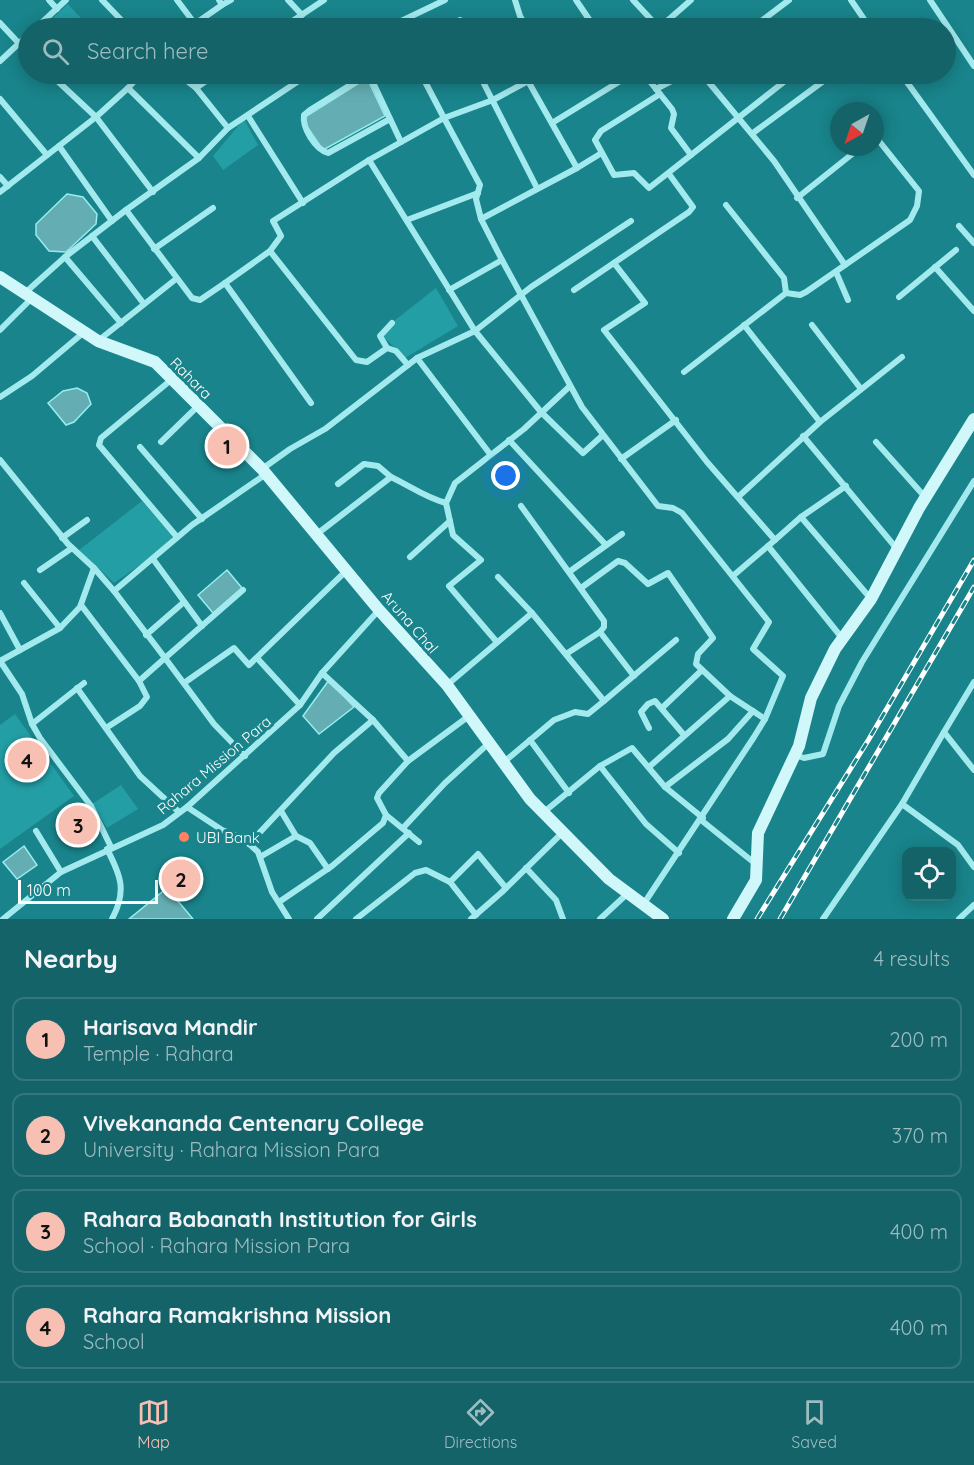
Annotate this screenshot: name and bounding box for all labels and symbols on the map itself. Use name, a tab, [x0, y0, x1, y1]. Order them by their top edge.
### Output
north arrow	[830, 102, 884, 156]
street label: Rahara	[166, 353, 216, 403]
pin: 1	[208, 424, 246, 468]
your location	[491, 461, 520, 490]
street label: Aruna Chal	[378, 587, 442, 657]
street label: Rahara Mission Para	[153, 712, 275, 818]
pin: 4	[8, 738, 46, 783]
pin: 3	[58, 802, 98, 848]
place label: UBI Bank	[196, 828, 260, 847]
marker: UBI Bank	[177, 830, 191, 844]
pin: 2	[162, 856, 201, 902]
scale bar	[18, 877, 158, 904]

